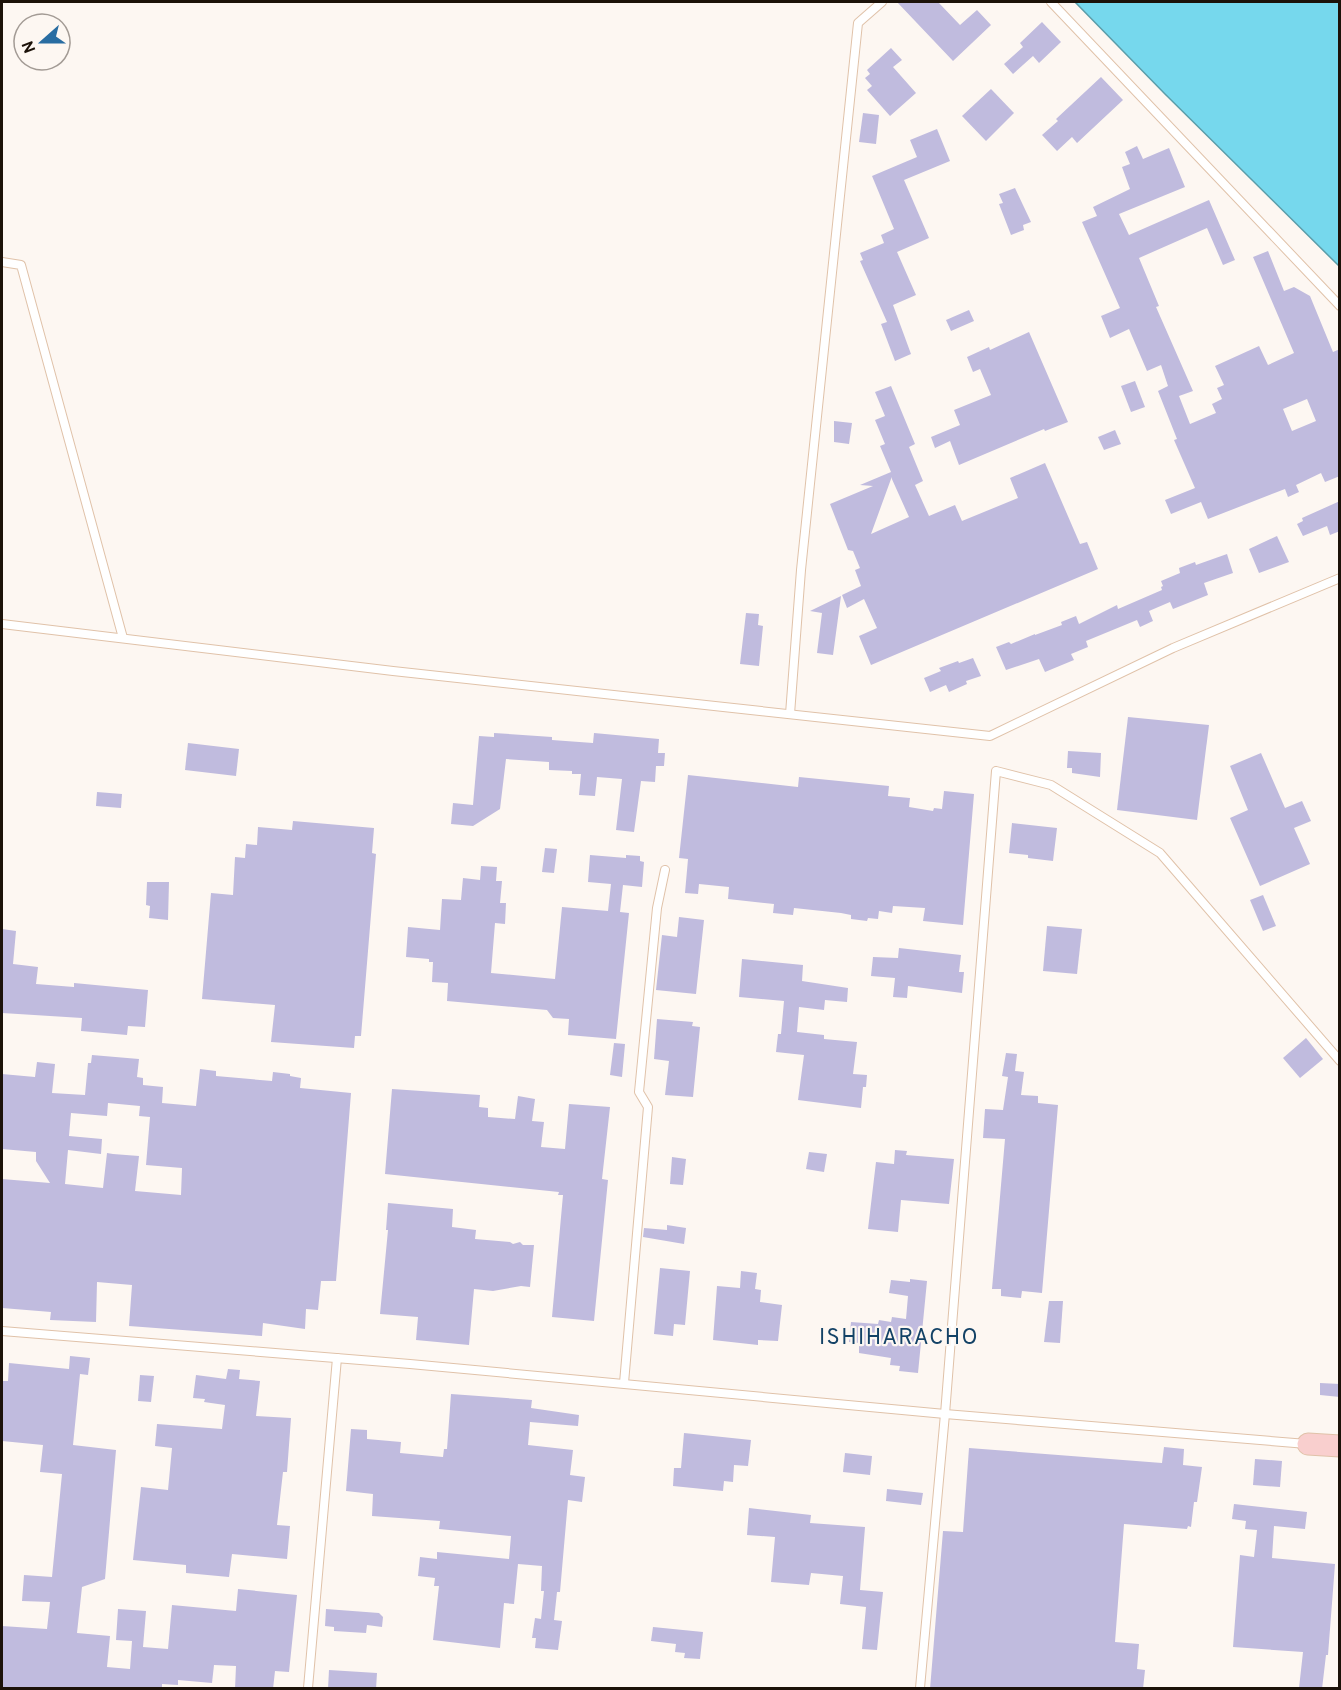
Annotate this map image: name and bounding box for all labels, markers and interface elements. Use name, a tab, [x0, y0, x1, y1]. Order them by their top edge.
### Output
north arrow	[12, 12, 72, 72]
text: N	[18, 38, 41, 56]
district label: ISHIHARACHO	[819, 1325, 979, 1352]

